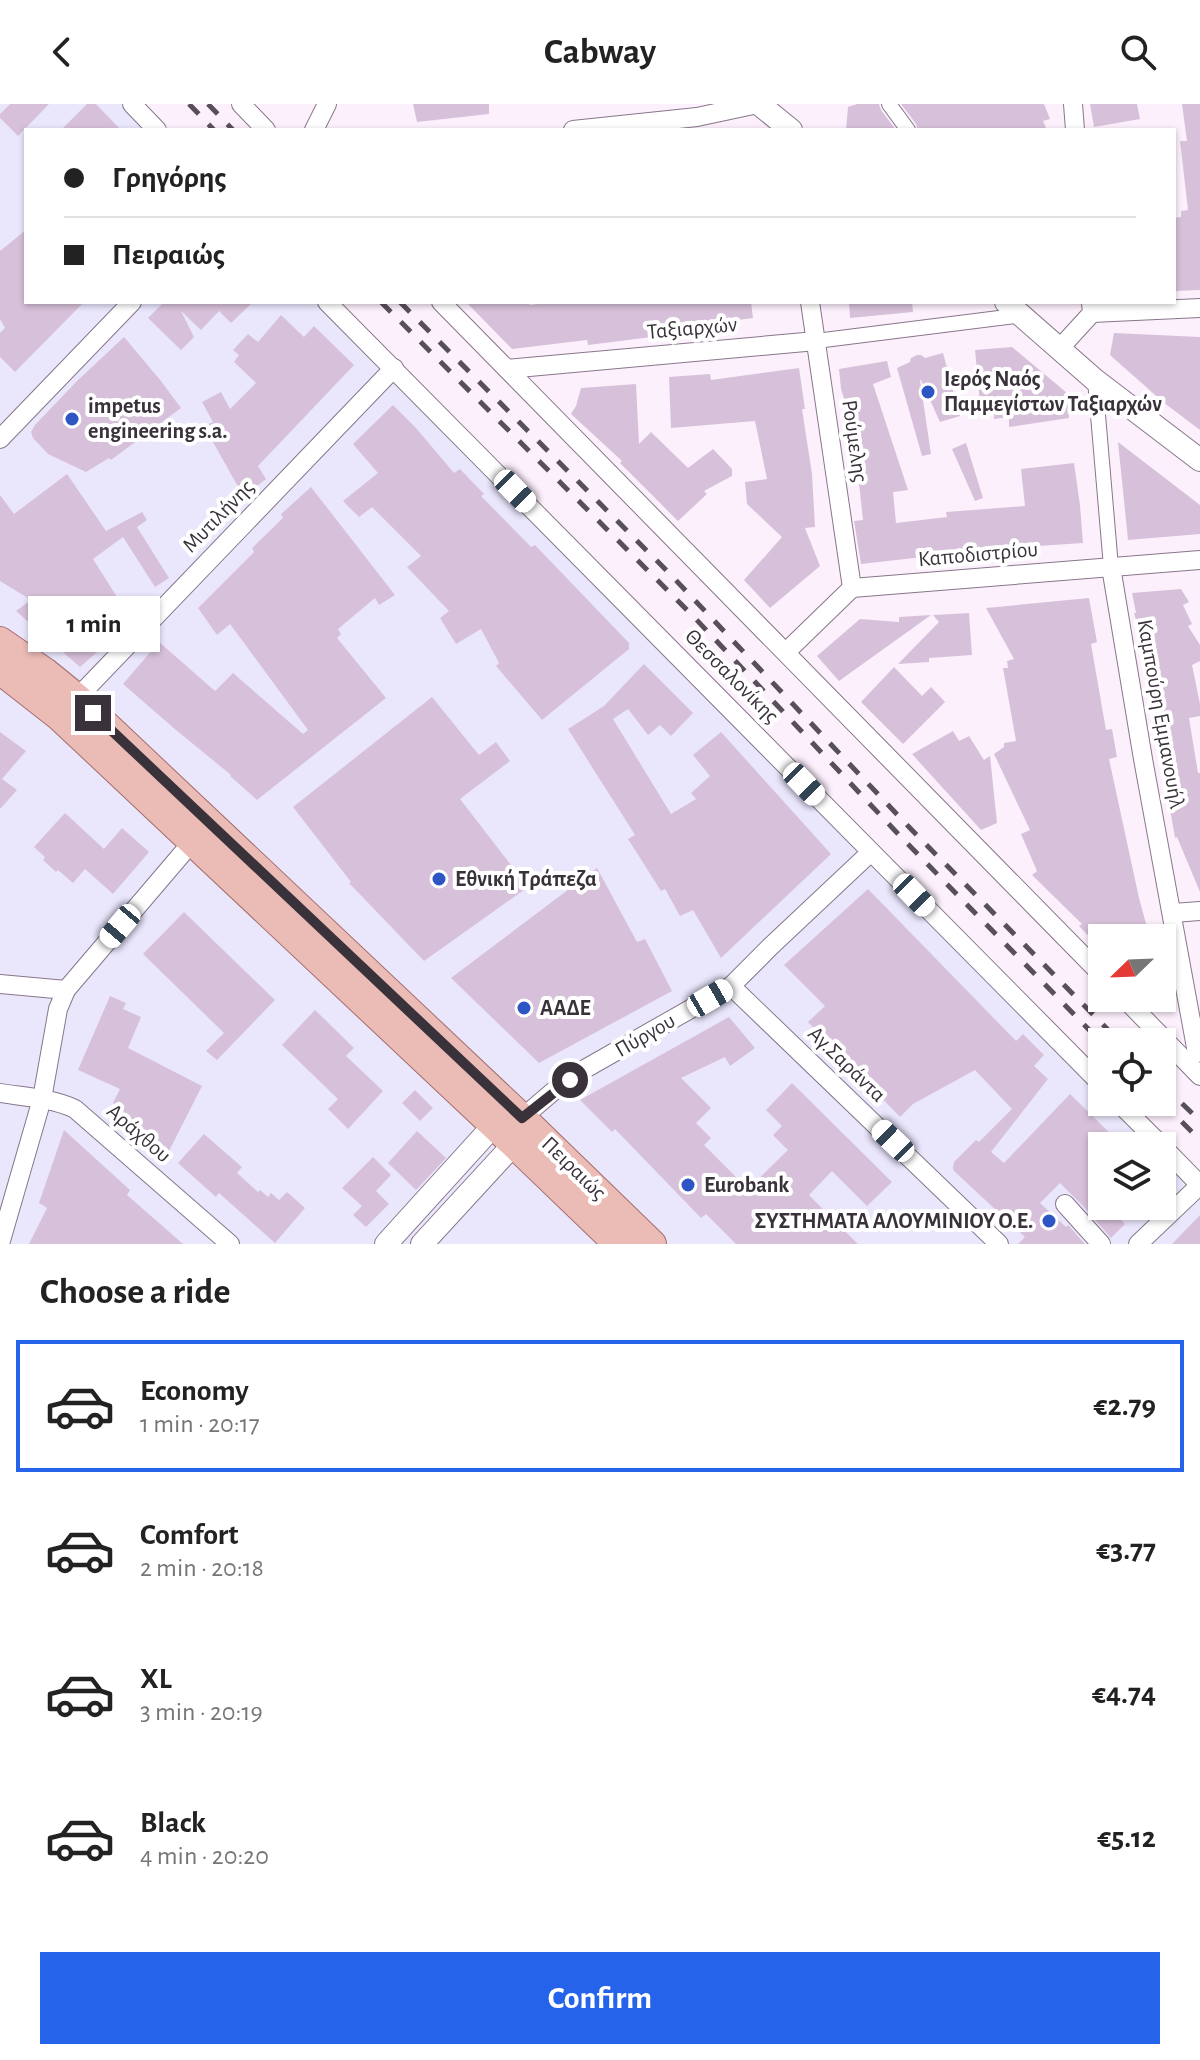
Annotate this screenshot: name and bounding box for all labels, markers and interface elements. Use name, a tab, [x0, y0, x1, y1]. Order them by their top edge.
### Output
icon: back	[40, 30, 84, 74]
icon: search	[1116, 30, 1160, 74]
text: Cabway	[544, 34, 656, 70]
text: Γρηγόρης	[112, 163, 226, 193]
text: Πειραιώς	[112, 240, 225, 270]
street label: Ταξιαρχών	[646, 313, 738, 344]
place label: Ιερός Ναός Παμμεγίστων Ταξιαρχών	[944, 368, 1162, 416]
marker: Ιερός Ναός Παμμεγίστων Ταξιαρχών	[919, 383, 937, 401]
place label: impetus engineering s.a.	[88, 395, 227, 442]
street label: Ρούμελης	[838, 398, 872, 484]
marker: impetus engineering s.a.	[63, 410, 81, 428]
car	[490, 465, 540, 517]
street label: Μυτιλήνης	[178, 475, 258, 557]
street label: Καποδιστρίου	[917, 538, 1039, 570]
callout: 1 min	[27, 597, 159, 653]
text: 1 min	[67, 611, 121, 637]
street label: Καμπούρη Εμμανουήλ	[1134, 618, 1189, 811]
street label: Θεσσαλονίκης	[681, 625, 783, 727]
route end	[75, 695, 111, 731]
car	[779, 758, 829, 810]
place label: Εθνική Τράπεζα	[455, 868, 597, 891]
car	[889, 869, 939, 921]
marker: Εθνική Τράπεζα	[430, 870, 448, 888]
car	[95, 900, 145, 952]
north arrow	[1088, 924, 1176, 1012]
map controls	[1088, 924, 1176, 1220]
car	[683, 976, 737, 1020]
place label: ΑΑΔΕ	[540, 997, 591, 1019]
marker: ΑΑΔΕ	[515, 999, 533, 1017]
street label: Πύργου	[611, 1009, 679, 1061]
street label: Αγ.Σαράντα	[804, 1022, 890, 1106]
button: locate	[1088, 1028, 1176, 1116]
route start	[552, 1062, 588, 1098]
street label: Αράχθου	[103, 1099, 175, 1167]
car	[867, 1116, 919, 1166]
street label: Πειραιώς	[538, 1132, 610, 1204]
button: layers	[1088, 1132, 1176, 1220]
place label: Eurobank	[704, 1174, 789, 1196]
marker: Eurobank	[679, 1176, 697, 1194]
place label: ΣΥΣΤΗΜΑΤΑ ΑΛΟΥΜΙΝΙΟΥ Ο.Ε.	[755, 1210, 1033, 1232]
marker: ΣΥΣΤΗΜΑΤΑ ΑΛΟΥΜΙΝΙΟΥ Ο.Ε.	[1040, 1212, 1058, 1230]
text: Choose a ride	[40, 1274, 230, 1310]
icon: car	[44, 1370, 116, 1442]
text: Economy	[140, 1376, 249, 1406]
text: €2.79	[1094, 1391, 1156, 1421]
text: 1 min · 20:17	[140, 1411, 260, 1437]
icon: car	[44, 1514, 116, 1586]
text: Comfort	[140, 1520, 239, 1550]
text: €3.77	[1096, 1535, 1156, 1565]
text: 2 min · 20:18	[140, 1555, 264, 1581]
icon: car	[44, 1658, 116, 1730]
text: XL	[140, 1664, 172, 1694]
text: €4.74	[1092, 1679, 1156, 1709]
text: 3 min · 20:19	[140, 1699, 263, 1725]
icon: car	[44, 1802, 116, 1874]
text: Black	[140, 1808, 206, 1838]
text: €5.12	[1097, 1823, 1156, 1853]
text: 4 min · 20:20	[140, 1843, 269, 1869]
button: Confirm	[40, 1952, 1160, 2044]

